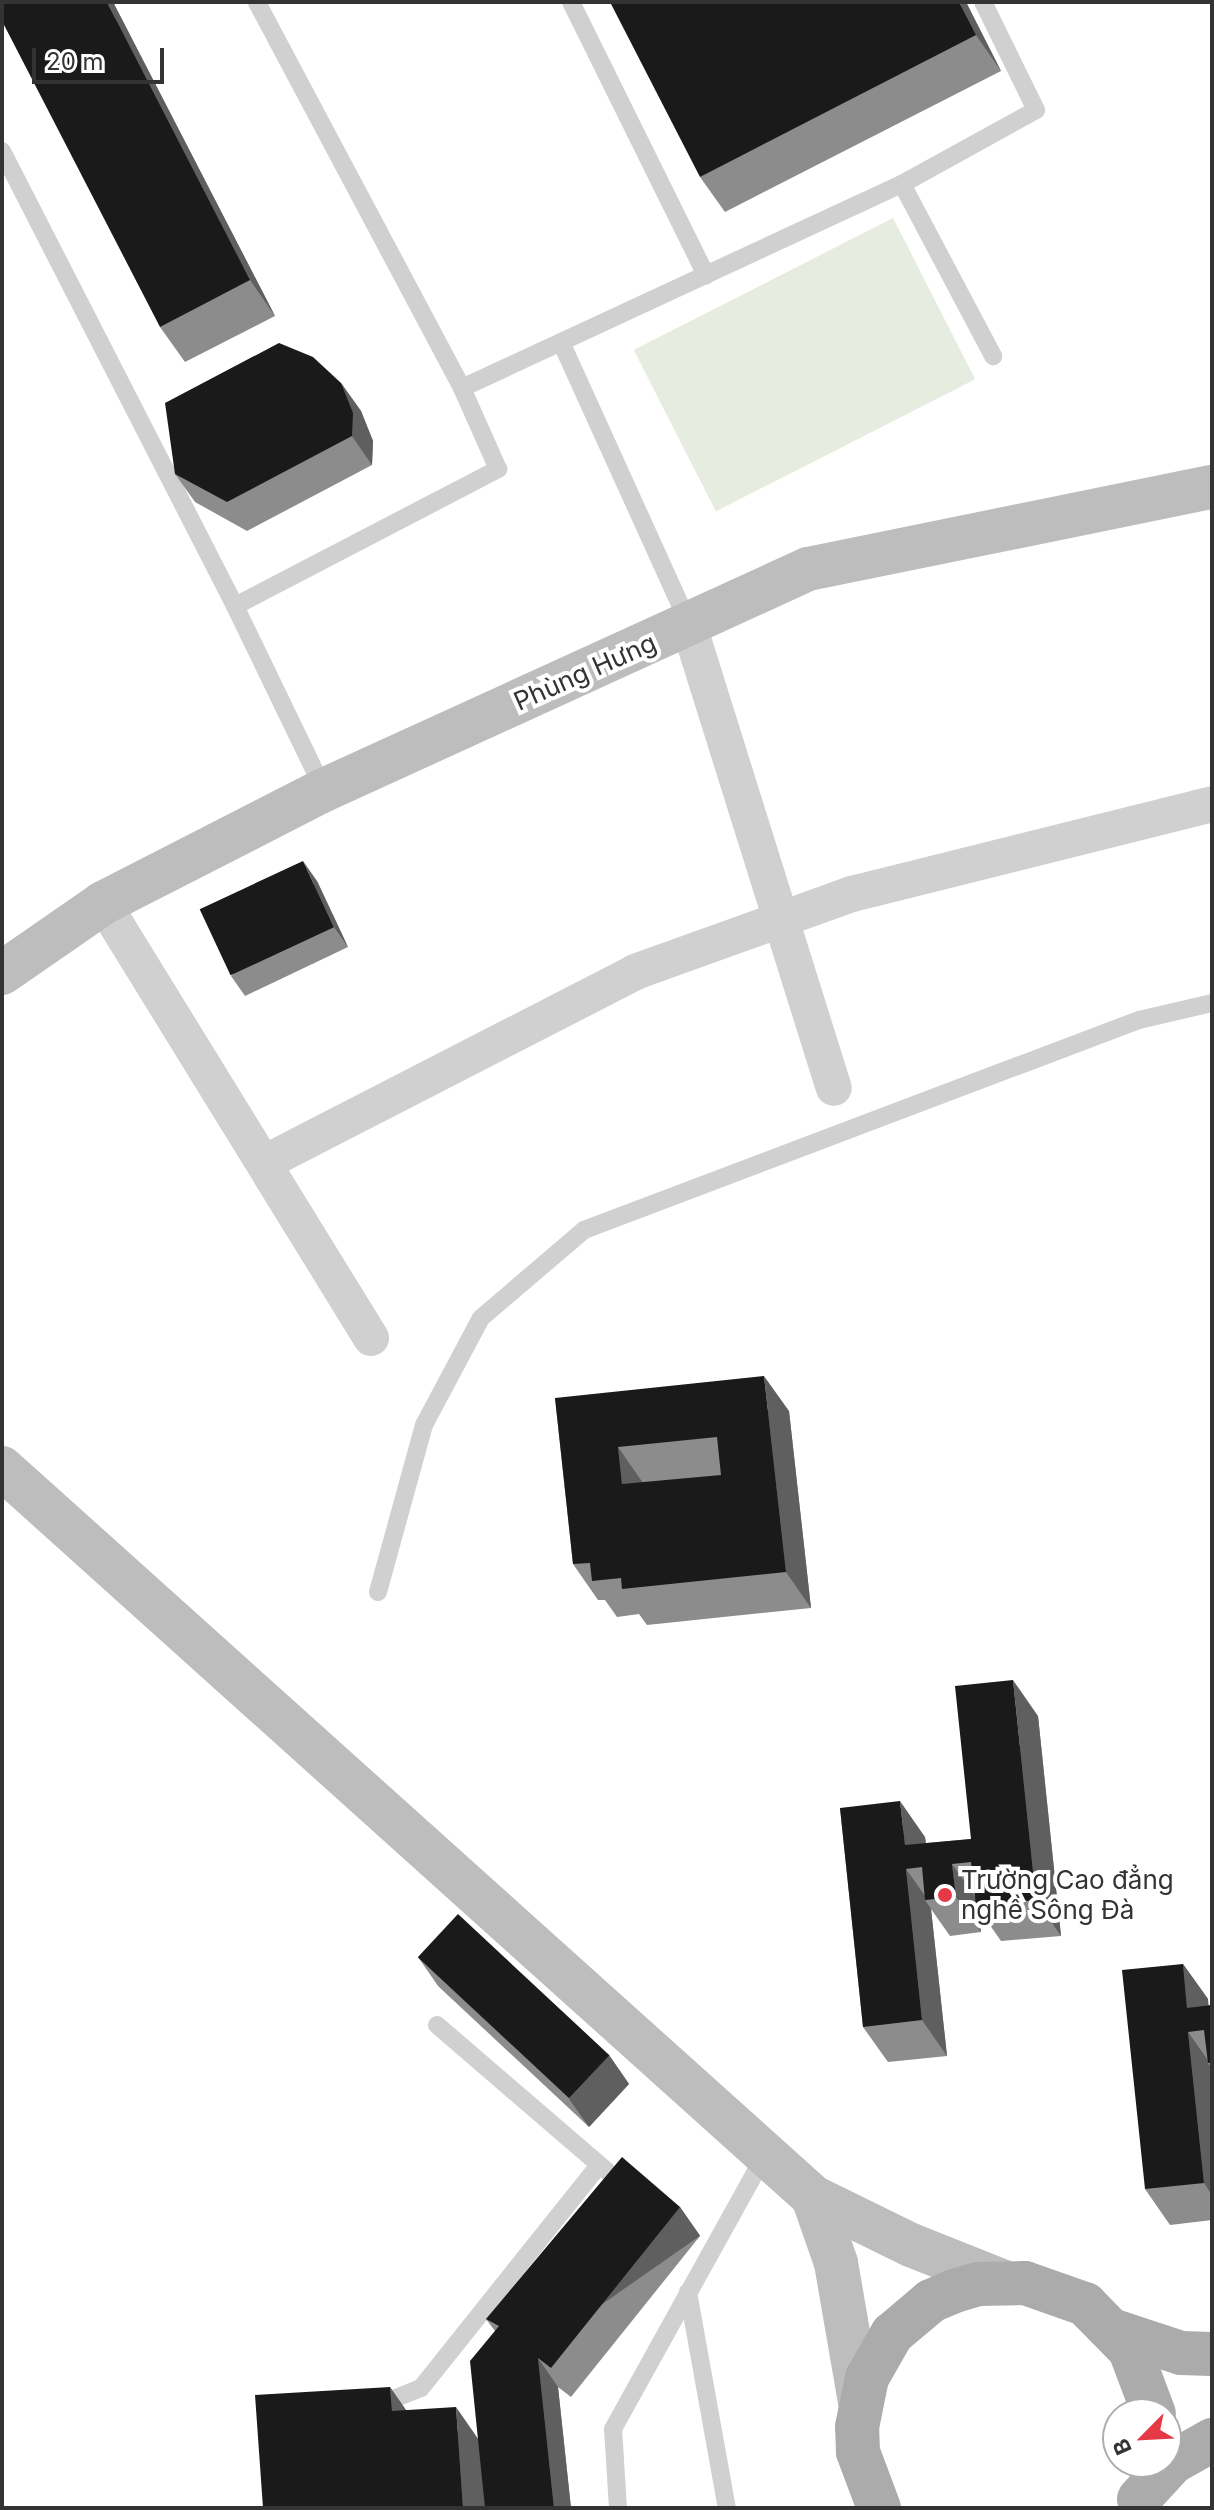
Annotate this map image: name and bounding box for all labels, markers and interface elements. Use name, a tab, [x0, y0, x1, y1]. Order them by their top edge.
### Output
scale bar	[36, 32, 168, 82]
text: 20 m	[46, 47, 104, 76]
street label: Phùng Hưng	[509, 627, 661, 717]
place label: Trường Cao đẳng nghề Sông Đà	[961, 1864, 1174, 1926]
marker: Trường Cao đẳng nghề Sông Đà	[936, 1886, 954, 1904]
north arrow	[1102, 2398, 1182, 2478]
text: B	[1107, 2435, 1137, 2459]

